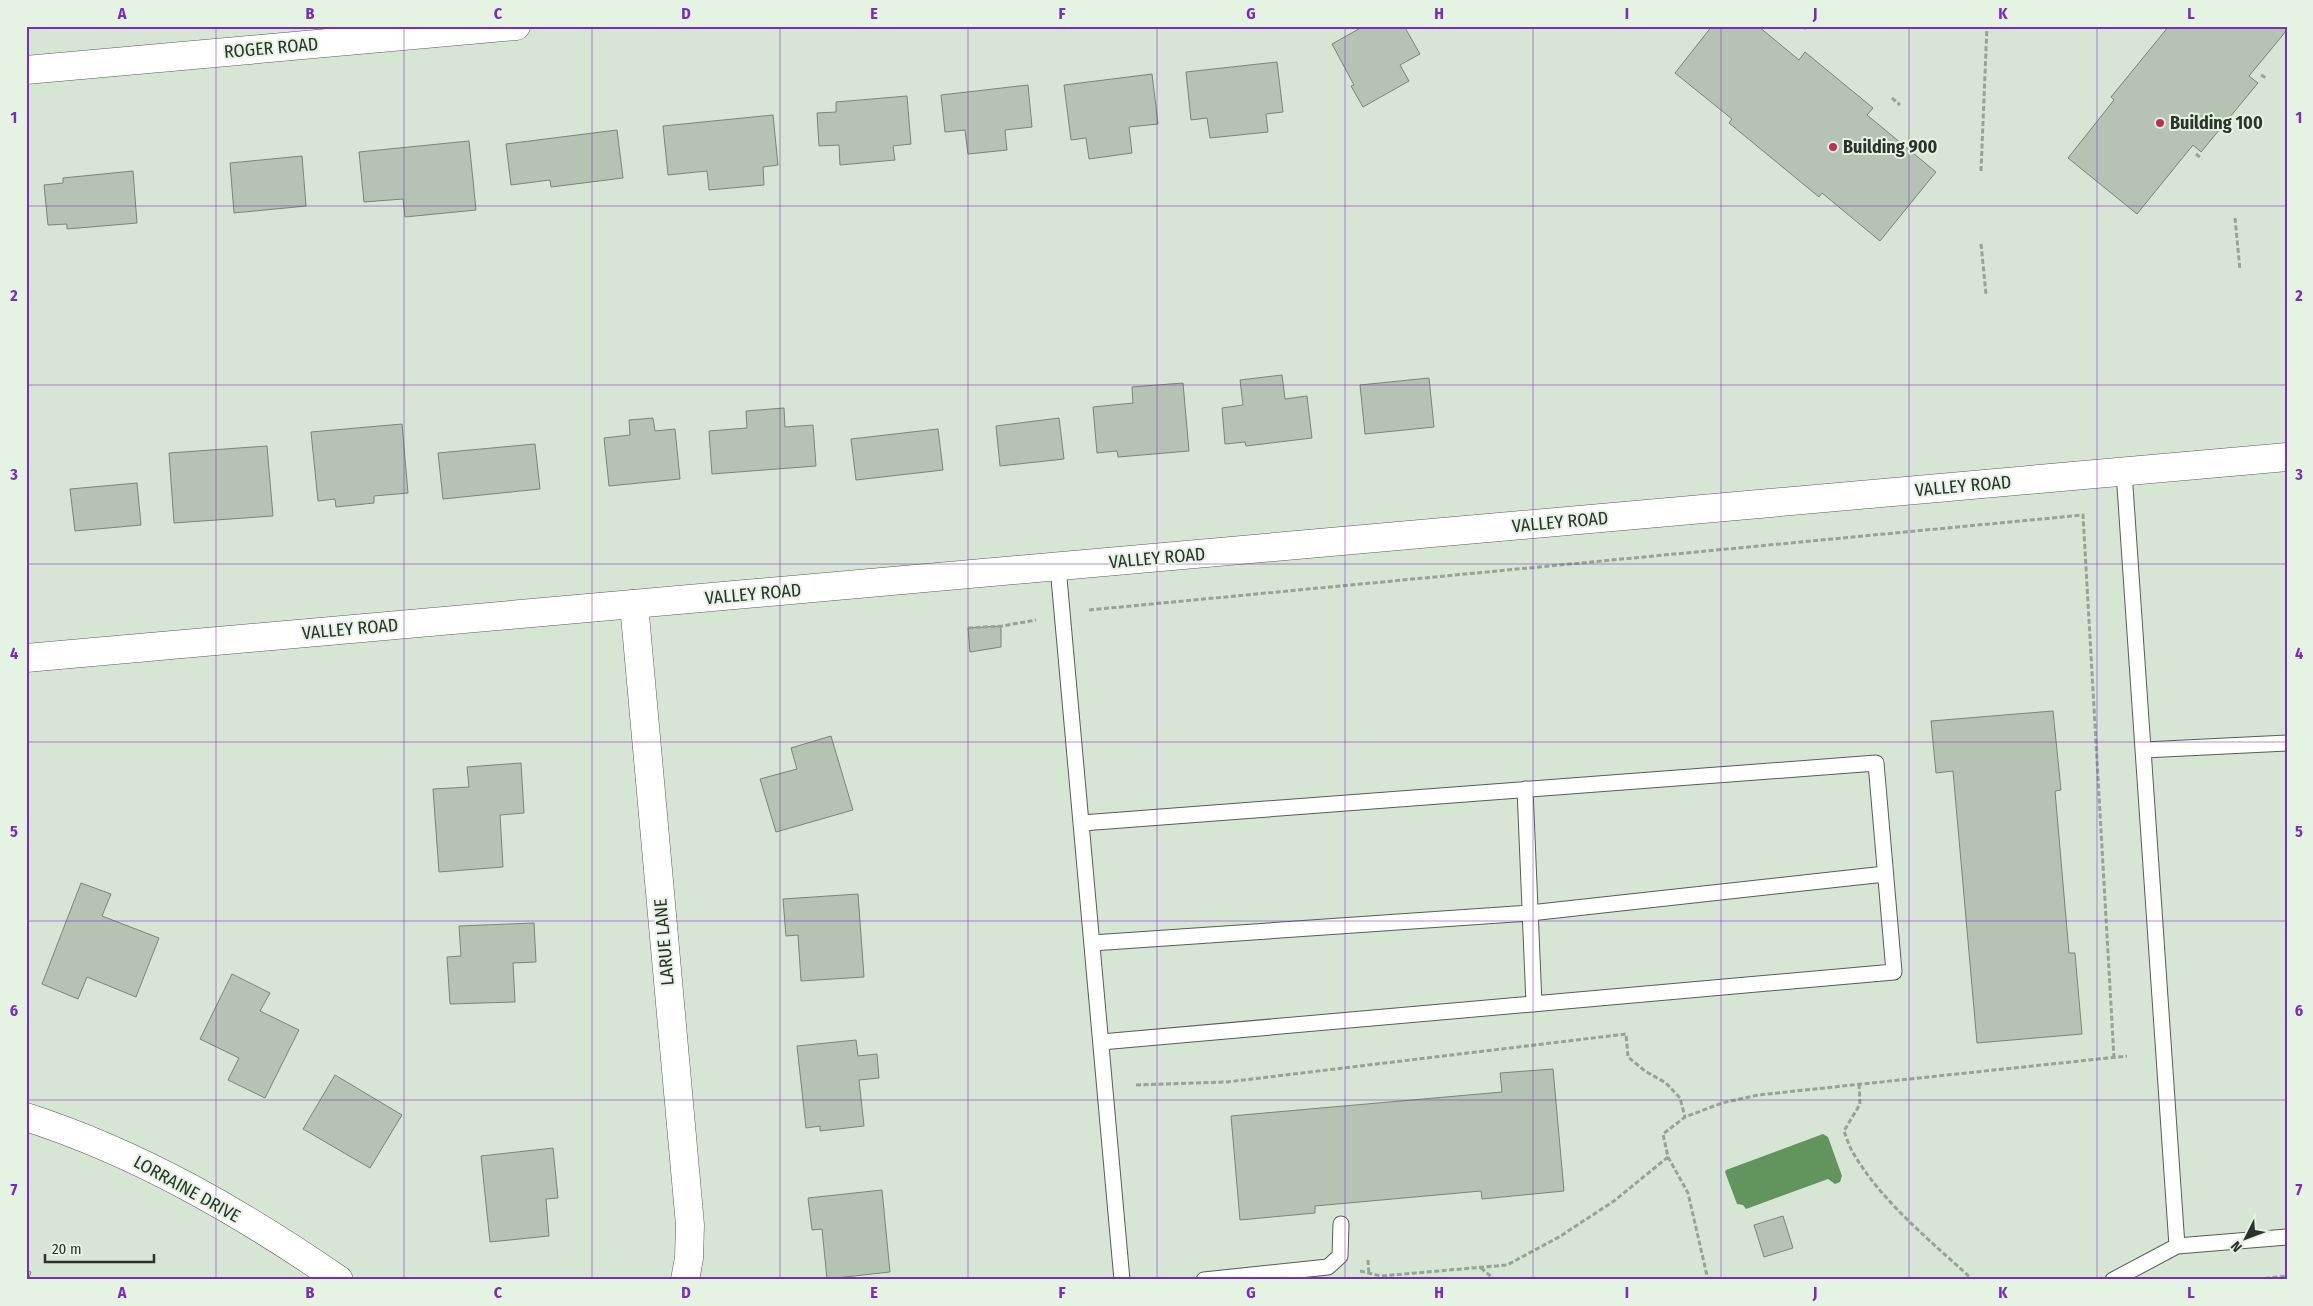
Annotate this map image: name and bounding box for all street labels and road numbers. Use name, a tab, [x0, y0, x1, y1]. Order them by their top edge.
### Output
street label: ROGER ROAD	[223, 33, 319, 63]
street label: VALLEY ROAD	[1914, 471, 2012, 501]
street label: VALLEY ROAD	[1511, 507, 1609, 537]
street label: VALLEY ROAD	[1108, 543, 1206, 573]
street label: VALLEY ROAD	[704, 579, 802, 609]
street label: VALLEY ROAD	[301, 614, 399, 644]
street label: LARUE LANE	[649, 898, 679, 986]
street label: LORRAINE DRIVE	[130, 1151, 244, 1227]

